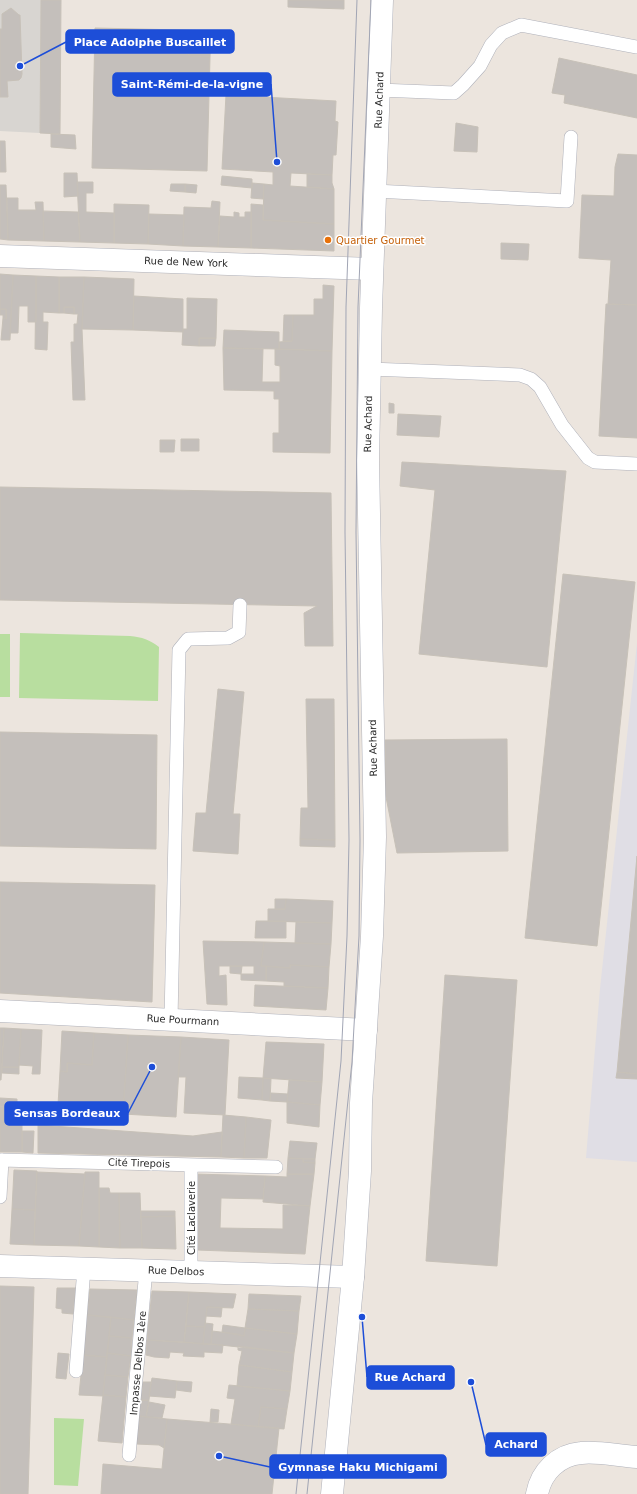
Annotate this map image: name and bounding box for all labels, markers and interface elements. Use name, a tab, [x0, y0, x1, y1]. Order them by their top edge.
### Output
callout: Place Adolphe Buscaillet	[66, 30, 234, 53]
text: Place Adolphe Buscaillet	[74, 36, 226, 49]
street label: Rue Achard	[373, 71, 385, 129]
callout: Saint-Rémi-de-la-vigne	[113, 73, 271, 96]
text: Saint-Rémi-de-la-vigne	[121, 78, 263, 91]
marker: Quartier Gourmet	[323, 235, 333, 245]
place label: Quartier Gourmet	[336, 235, 425, 246]
street label: Rue de New York	[144, 255, 228, 269]
street label: Rue Achard	[362, 395, 374, 453]
street label: Rue Achard	[367, 719, 379, 777]
street label: Rue Pourmann	[146, 1013, 220, 1027]
callout: Sensas Bordeaux	[5, 1102, 128, 1125]
text: Sensas Bordeaux	[14, 1107, 120, 1120]
street label: Cité Tirepois	[108, 1156, 170, 1170]
street label: Cité Laclaverie	[186, 1181, 197, 1255]
street label: Rue Delbos	[148, 1265, 204, 1277]
street label: Impasse Delbos 1ère	[128, 1310, 148, 1416]
callout: Rue Achard	[367, 1366, 454, 1389]
text: Rue Achard	[374, 1371, 446, 1384]
callout: Achard	[486, 1433, 546, 1456]
text: Achard	[494, 1438, 538, 1451]
callout: Gymnase Haku Michigami	[270, 1455, 446, 1478]
text: Gymnase Haku Michigami	[278, 1461, 438, 1474]

